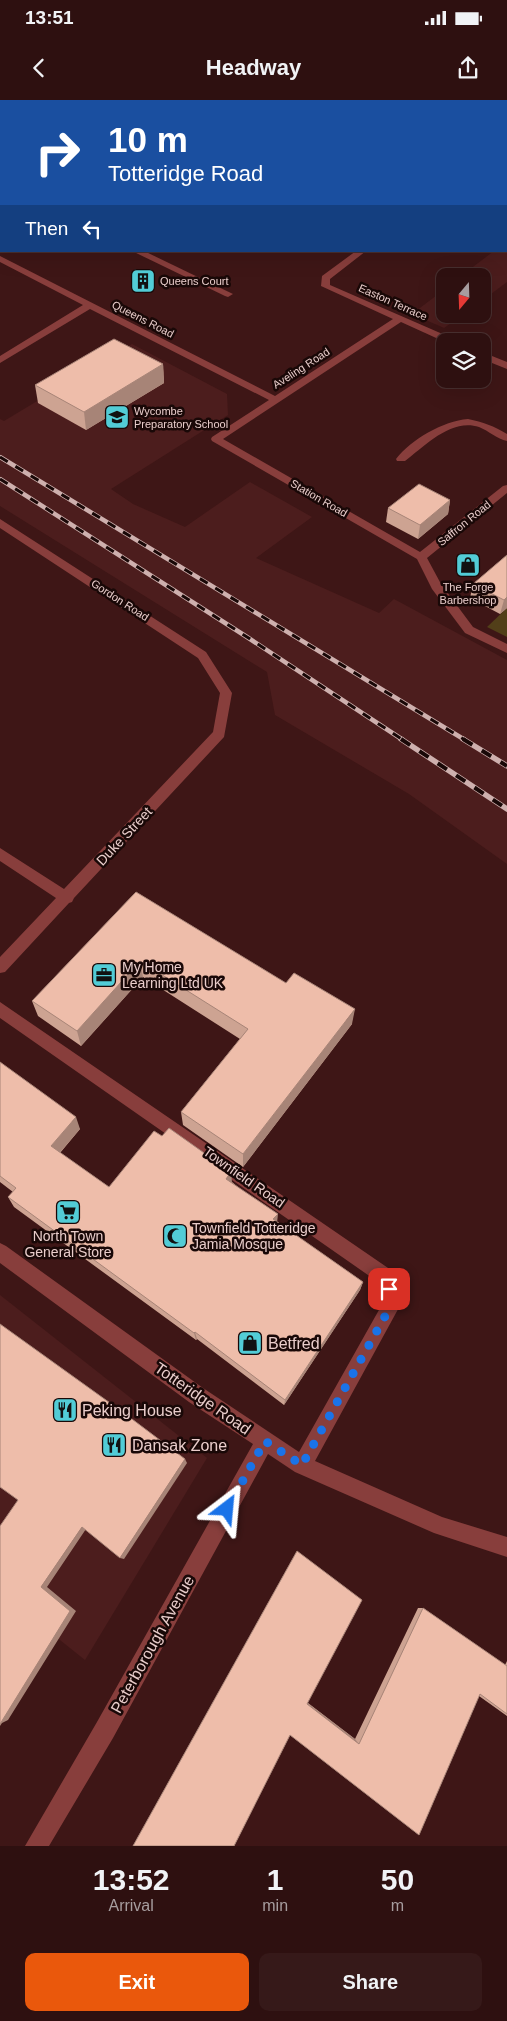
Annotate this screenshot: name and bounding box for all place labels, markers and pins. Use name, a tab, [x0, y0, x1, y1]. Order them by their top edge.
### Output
building icon: Queens Court	[130, 268, 156, 294]
place label: Queens Court	[160, 275, 228, 287]
school or university icon: Wycombe Preparatory School	[104, 404, 130, 430]
place label: Wycombe Preparatory School	[134, 405, 228, 430]
shop icon: The Forge Barbershop	[455, 552, 481, 578]
place label: The Forge Barbershop	[440, 581, 496, 606]
place label: My Home Learning Ltd UK	[122, 959, 224, 991]
office icon: My Home Learning Ltd UK	[91, 962, 117, 988]
supermarket icon: North Town General Store	[55, 1199, 81, 1225]
place label: Townfield Totteridge Jamia Mosque	[192, 1220, 316, 1252]
mosque icon: Townfield Totteridge Jamia Mosque	[162, 1223, 188, 1249]
place label: North Town General Store	[24, 1228, 112, 1260]
pin	[368, 1268, 410, 1310]
shop icon: Betfred	[237, 1330, 263, 1356]
place label: Betfred	[268, 1335, 320, 1352]
restaurant icon: Peking House	[52, 1397, 78, 1423]
place label: Peking House	[82, 1402, 182, 1419]
restaurant icon: Dansak Zone	[101, 1432, 127, 1458]
place label: Dansak Zone	[132, 1437, 227, 1454]

